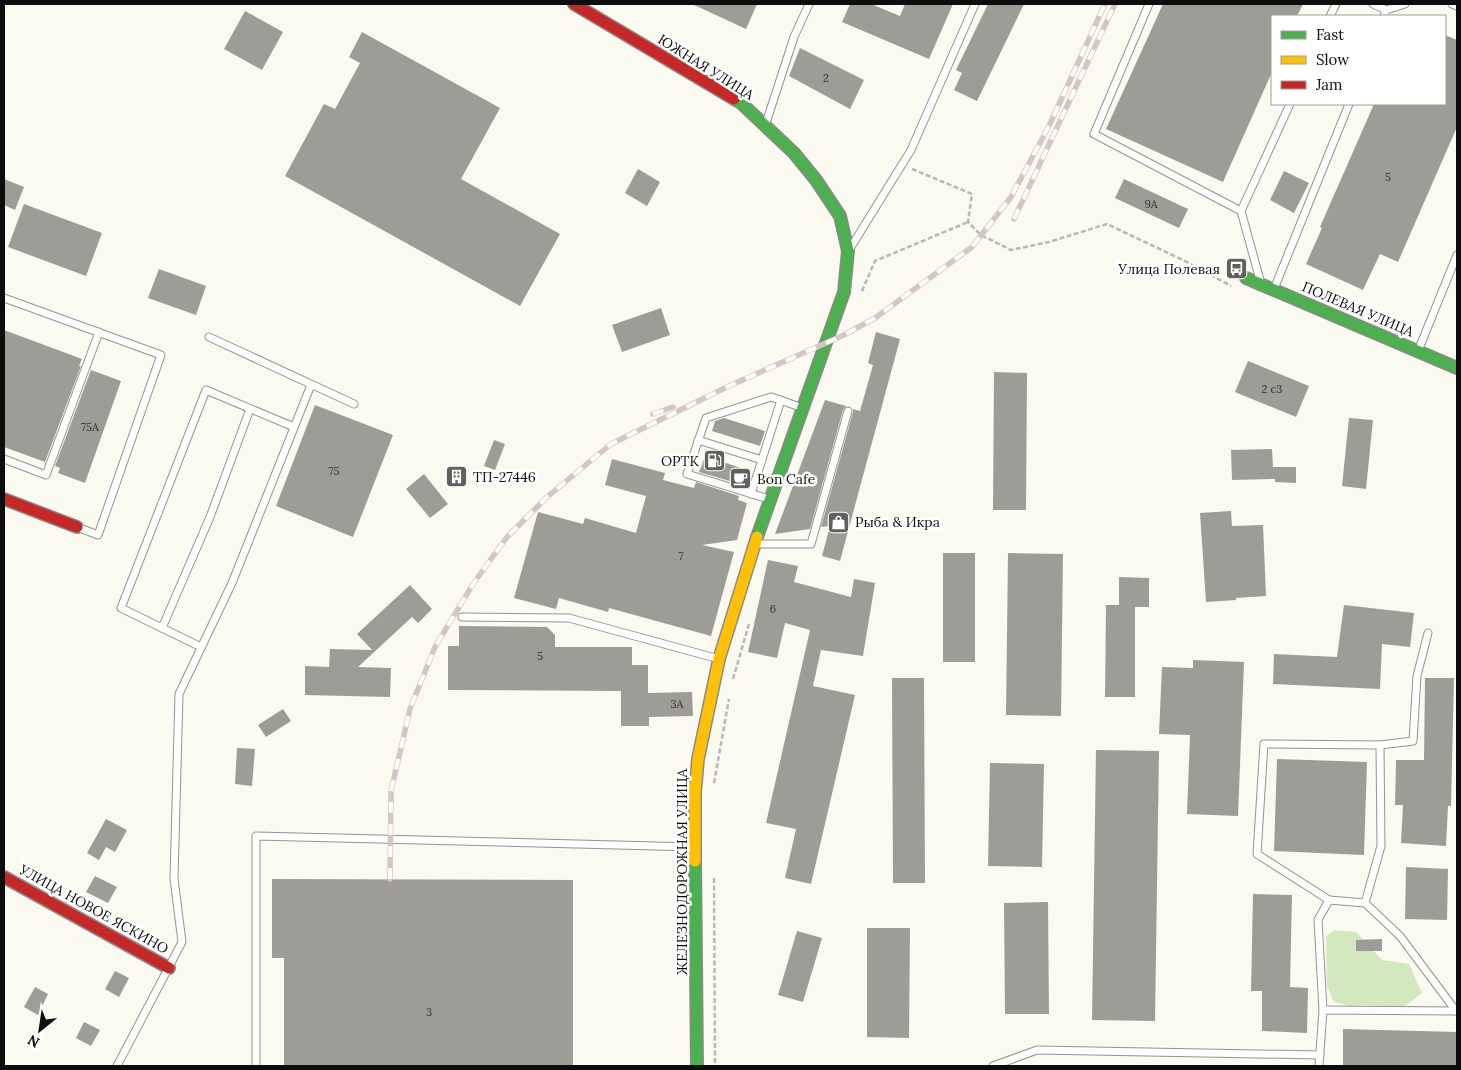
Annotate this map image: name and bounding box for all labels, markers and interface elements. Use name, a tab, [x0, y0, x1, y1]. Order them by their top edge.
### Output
legend	[1271, 15, 1446, 105]
text: Fast	[1316, 25, 1344, 44]
street label: ЮЖНАЯ УЛИЦА	[655, 30, 758, 104]
text: Slow	[1316, 50, 1349, 69]
house number: 2	[823, 71, 829, 85]
text: Jam	[1315, 75, 1343, 94]
house number: 5	[1385, 170, 1391, 184]
house number: 9А	[1144, 197, 1159, 211]
bus stop icon: Улица Полевая	[1224, 257, 1248, 281]
place label: Улица Полевая	[1117, 260, 1220, 278]
street label: ПОЛЕВАЯ УЛИЦА	[1300, 277, 1417, 341]
house number: 2 с3	[1262, 382, 1282, 396]
house number: 75А	[81, 420, 100, 434]
fuel station icon: ОРТК	[703, 449, 727, 473]
place label: ОРТК	[661, 452, 699, 470]
house number: 75	[328, 464, 340, 478]
building icon: ТП-27446	[445, 465, 469, 489]
cafe icon: Bon Cafe	[729, 467, 753, 491]
place label: ТП-27446	[473, 468, 536, 486]
place label: Bon Cafe	[757, 470, 816, 488]
shop icon: Рыба & Икра	[827, 510, 851, 534]
place label: Рыба & Икра	[855, 513, 940, 531]
house number: 7	[678, 549, 684, 563]
house number: 6	[770, 602, 776, 616]
house number: 5	[537, 649, 543, 663]
house number: 3А	[670, 697, 685, 711]
street label: ЖЕЛЕЗНОДОРОЖНАЯ УЛИЦА	[673, 769, 691, 975]
street label: УЛИЦА НОВОЕ ЯСКИНО	[15, 860, 172, 958]
north arrow	[15, 1005, 65, 1055]
house number: 3	[426, 1005, 432, 1019]
text: N	[24, 1031, 43, 1052]

